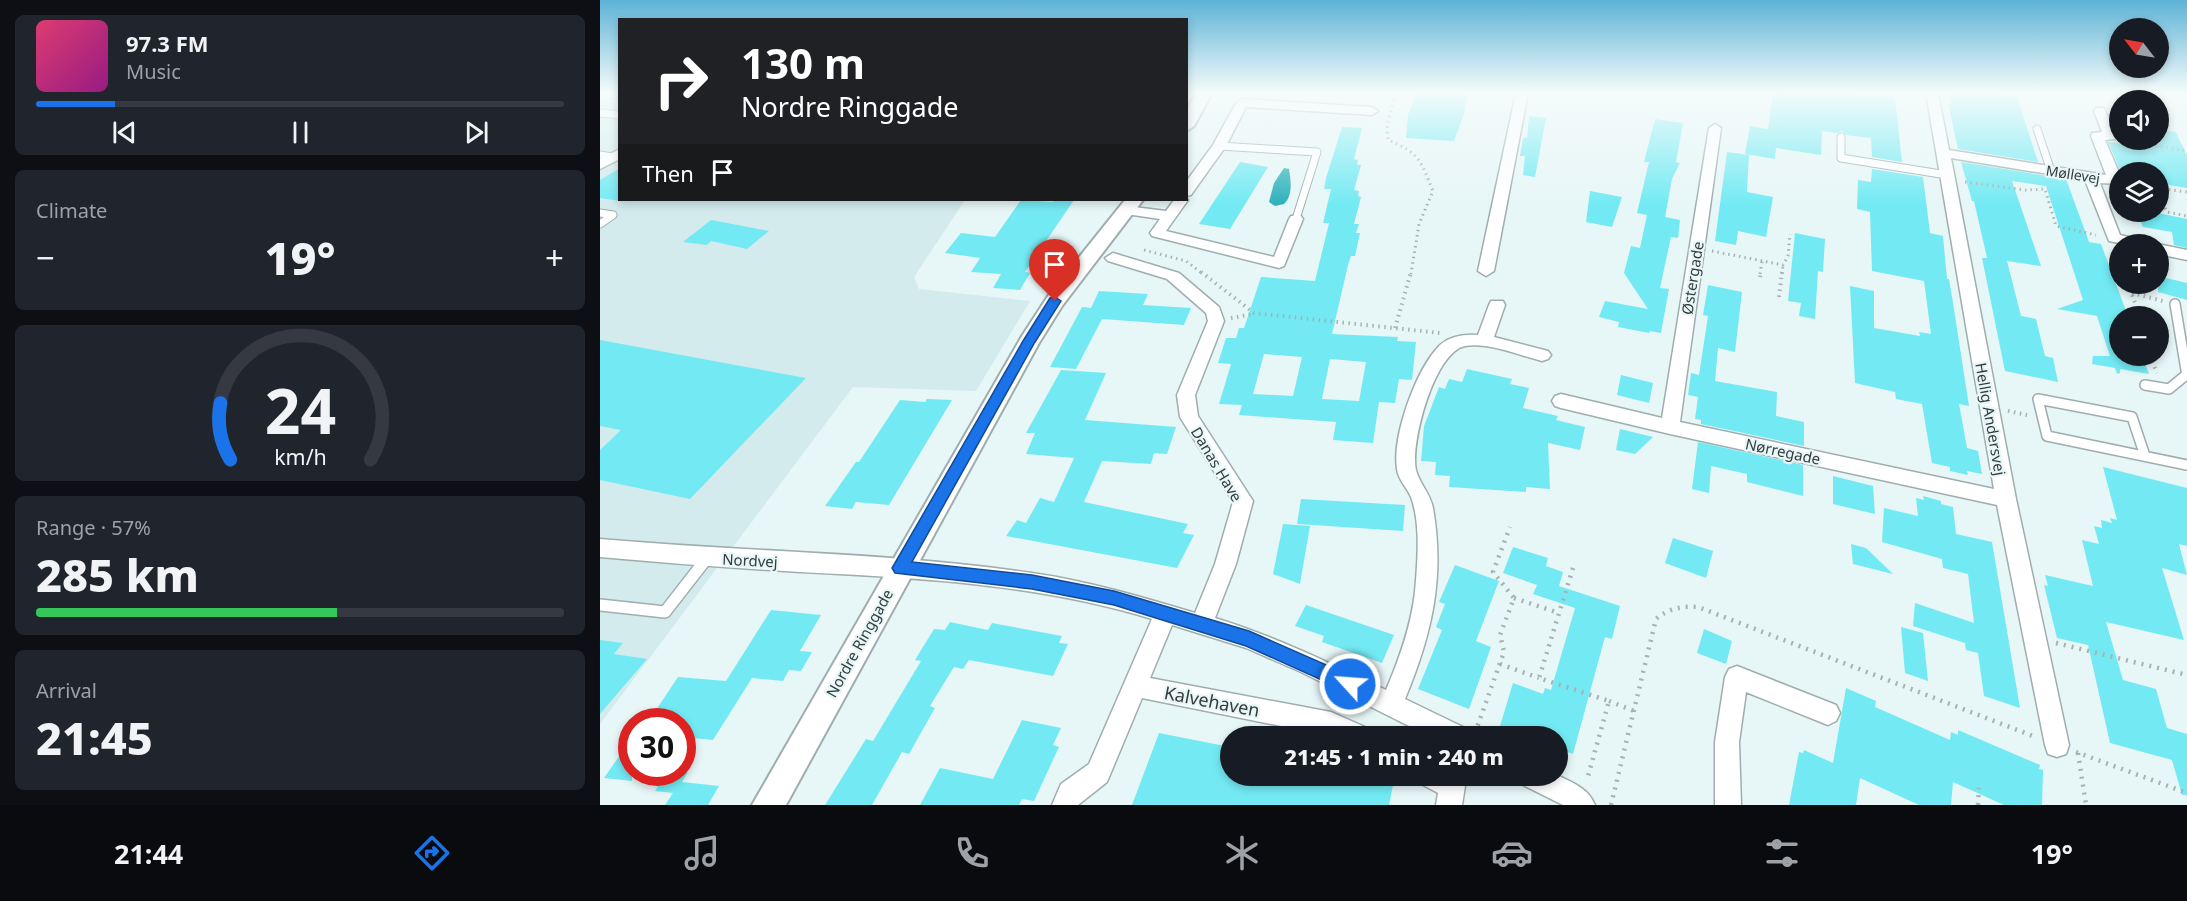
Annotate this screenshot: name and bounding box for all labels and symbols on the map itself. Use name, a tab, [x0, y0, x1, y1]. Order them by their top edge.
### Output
north arrow	[2109, 18, 2169, 78]
street label: Møllevej	[2045, 160, 2101, 188]
pin	[1029, 239, 1080, 301]
street label: Østergade	[1676, 240, 1708, 316]
street label: Hellig Andersvej	[1971, 361, 2011, 477]
street label: Danas Have	[1187, 423, 1247, 505]
street label: Nørregade	[1744, 433, 1822, 469]
street label: Nordvej	[722, 549, 778, 571]
street label: Nordre Ringgade	[821, 585, 897, 701]
position arrow	[1318, 652, 1382, 716]
street label: Kalvehaven	[1162, 680, 1262, 722]
speed limit sign: 30	[618, 708, 696, 786]

